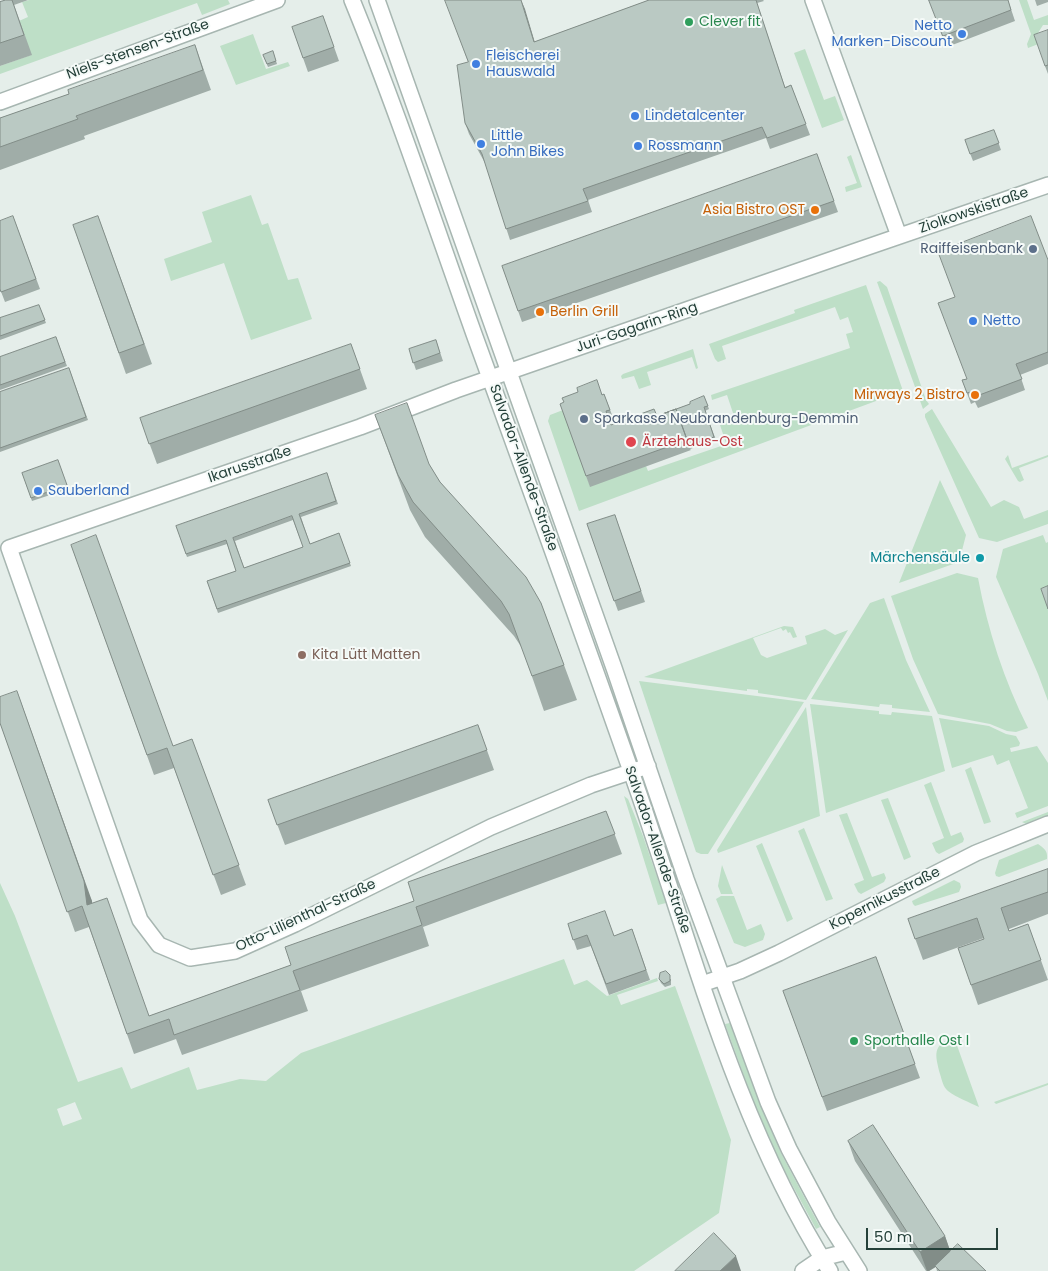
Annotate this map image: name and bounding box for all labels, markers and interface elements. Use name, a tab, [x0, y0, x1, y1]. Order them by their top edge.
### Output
place label: Clever fit	[699, 14, 761, 30]
street label: Niels-Stensen-Straße	[65, 16, 211, 84]
marker: Clever fit	[683, 16, 695, 28]
place label: Netto Marken-Discount	[832, 18, 952, 50]
marker: Netto Marken-Discount	[956, 28, 968, 40]
place label: Fleischerei Hauswald	[486, 48, 559, 80]
marker: Fleischerei Hauswald	[470, 58, 482, 70]
place label: Lindetalcenter	[645, 108, 745, 124]
marker: Lindetalcenter	[629, 110, 641, 122]
place label: Little John Bikes	[491, 128, 564, 160]
marker: Little John Bikes	[475, 138, 487, 150]
place label: Rossmann	[648, 138, 722, 154]
marker: Rossmann	[632, 140, 644, 152]
street label: Ziolkowskistraße	[917, 184, 1031, 238]
place label: Asia Bistro OST	[702, 202, 805, 218]
marker: Asia Bistro OST	[809, 204, 821, 216]
place label: Raiffeisenbank	[920, 241, 1023, 257]
marker: Raiffeisenbank	[1027, 243, 1039, 255]
street label: Juri-Gagarin-Ring	[574, 299, 700, 357]
place label: Berlin Grill	[550, 304, 619, 320]
marker: Berlin Grill	[534, 306, 546, 318]
place label: Netto	[983, 313, 1021, 329]
marker: Netto	[967, 315, 979, 327]
street label: Salvador-Allende-Straße	[485, 383, 561, 553]
place label: Mirways 2 Bistro	[854, 387, 965, 403]
marker: Mirways 2 Bistro	[969, 389, 981, 401]
place label: Sparkasse Neubrandenburg-Demmin	[594, 411, 858, 427]
marker: Sparkasse Neubrandenburg-Demmin	[578, 413, 590, 425]
place label: Ärztehaus-Ost	[642, 434, 743, 450]
marker: Ärztehaus-Ost	[624, 435, 638, 449]
street label: Ikarusstraße	[206, 443, 294, 487]
place label: Sauberland	[48, 483, 129, 499]
marker: Sauberland	[32, 485, 44, 497]
place label: Märchensäule	[870, 550, 970, 566]
marker: Märchensäule	[974, 552, 986, 564]
place label: Kita Lütt Matten	[312, 647, 420, 663]
marker: Kita Lütt Matten	[296, 649, 308, 661]
street label: Salvador-Allende-Straße	[620, 764, 694, 936]
street label: Kopernikusstraße	[827, 864, 943, 934]
street label: Otto-Lilienthal-Straße	[233, 876, 379, 956]
place label: Sporthalle Ost I	[864, 1033, 969, 1049]
marker: Sporthalle Ost I	[848, 1035, 860, 1047]
scale bar	[868, 1218, 1000, 1250]
text: 50 m	[874, 1226, 912, 1247]

